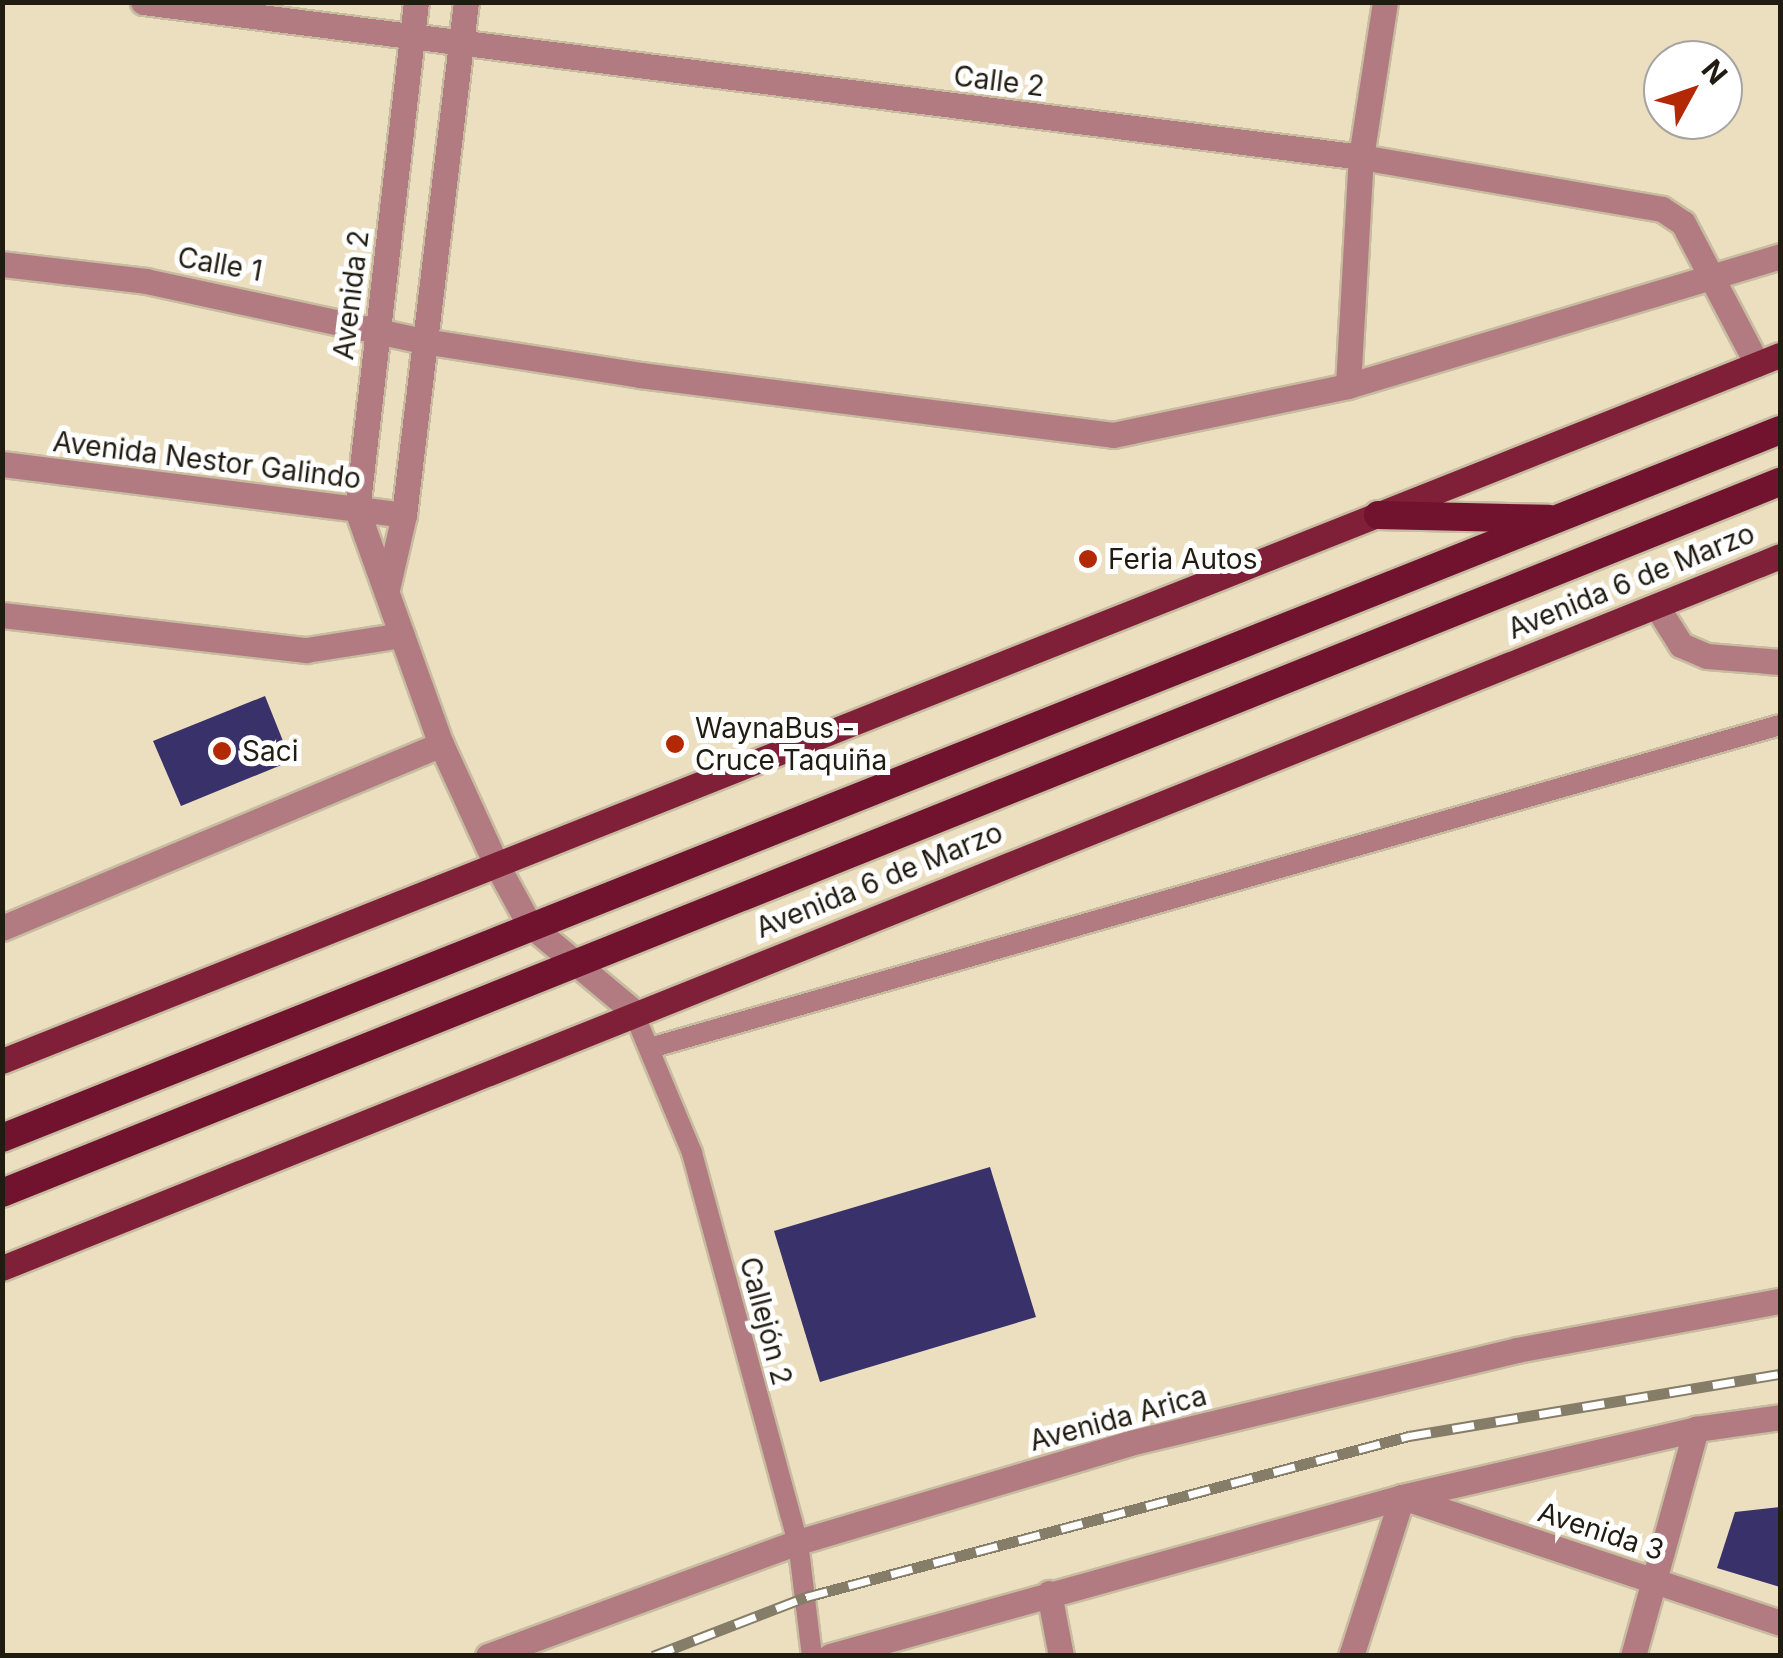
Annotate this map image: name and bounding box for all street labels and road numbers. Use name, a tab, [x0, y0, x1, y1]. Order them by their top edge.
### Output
street label: Calle 2	[952, 59, 1046, 103]
street label: Avenida 2	[326, 228, 376, 362]
street label: Calle 1	[175, 240, 265, 288]
street label: Avenida Nestor Galindo	[51, 424, 363, 496]
street label: Avenida 6 de Marzo	[1503, 516, 1759, 646]
street label: Avenida 6 de Marzo	[751, 815, 1007, 945]
street label: Callejón 2	[733, 1253, 799, 1389]
street label: Avenida Arica	[1026, 1378, 1210, 1458]
street label: Avenida 3	[1534, 1495, 1668, 1567]

